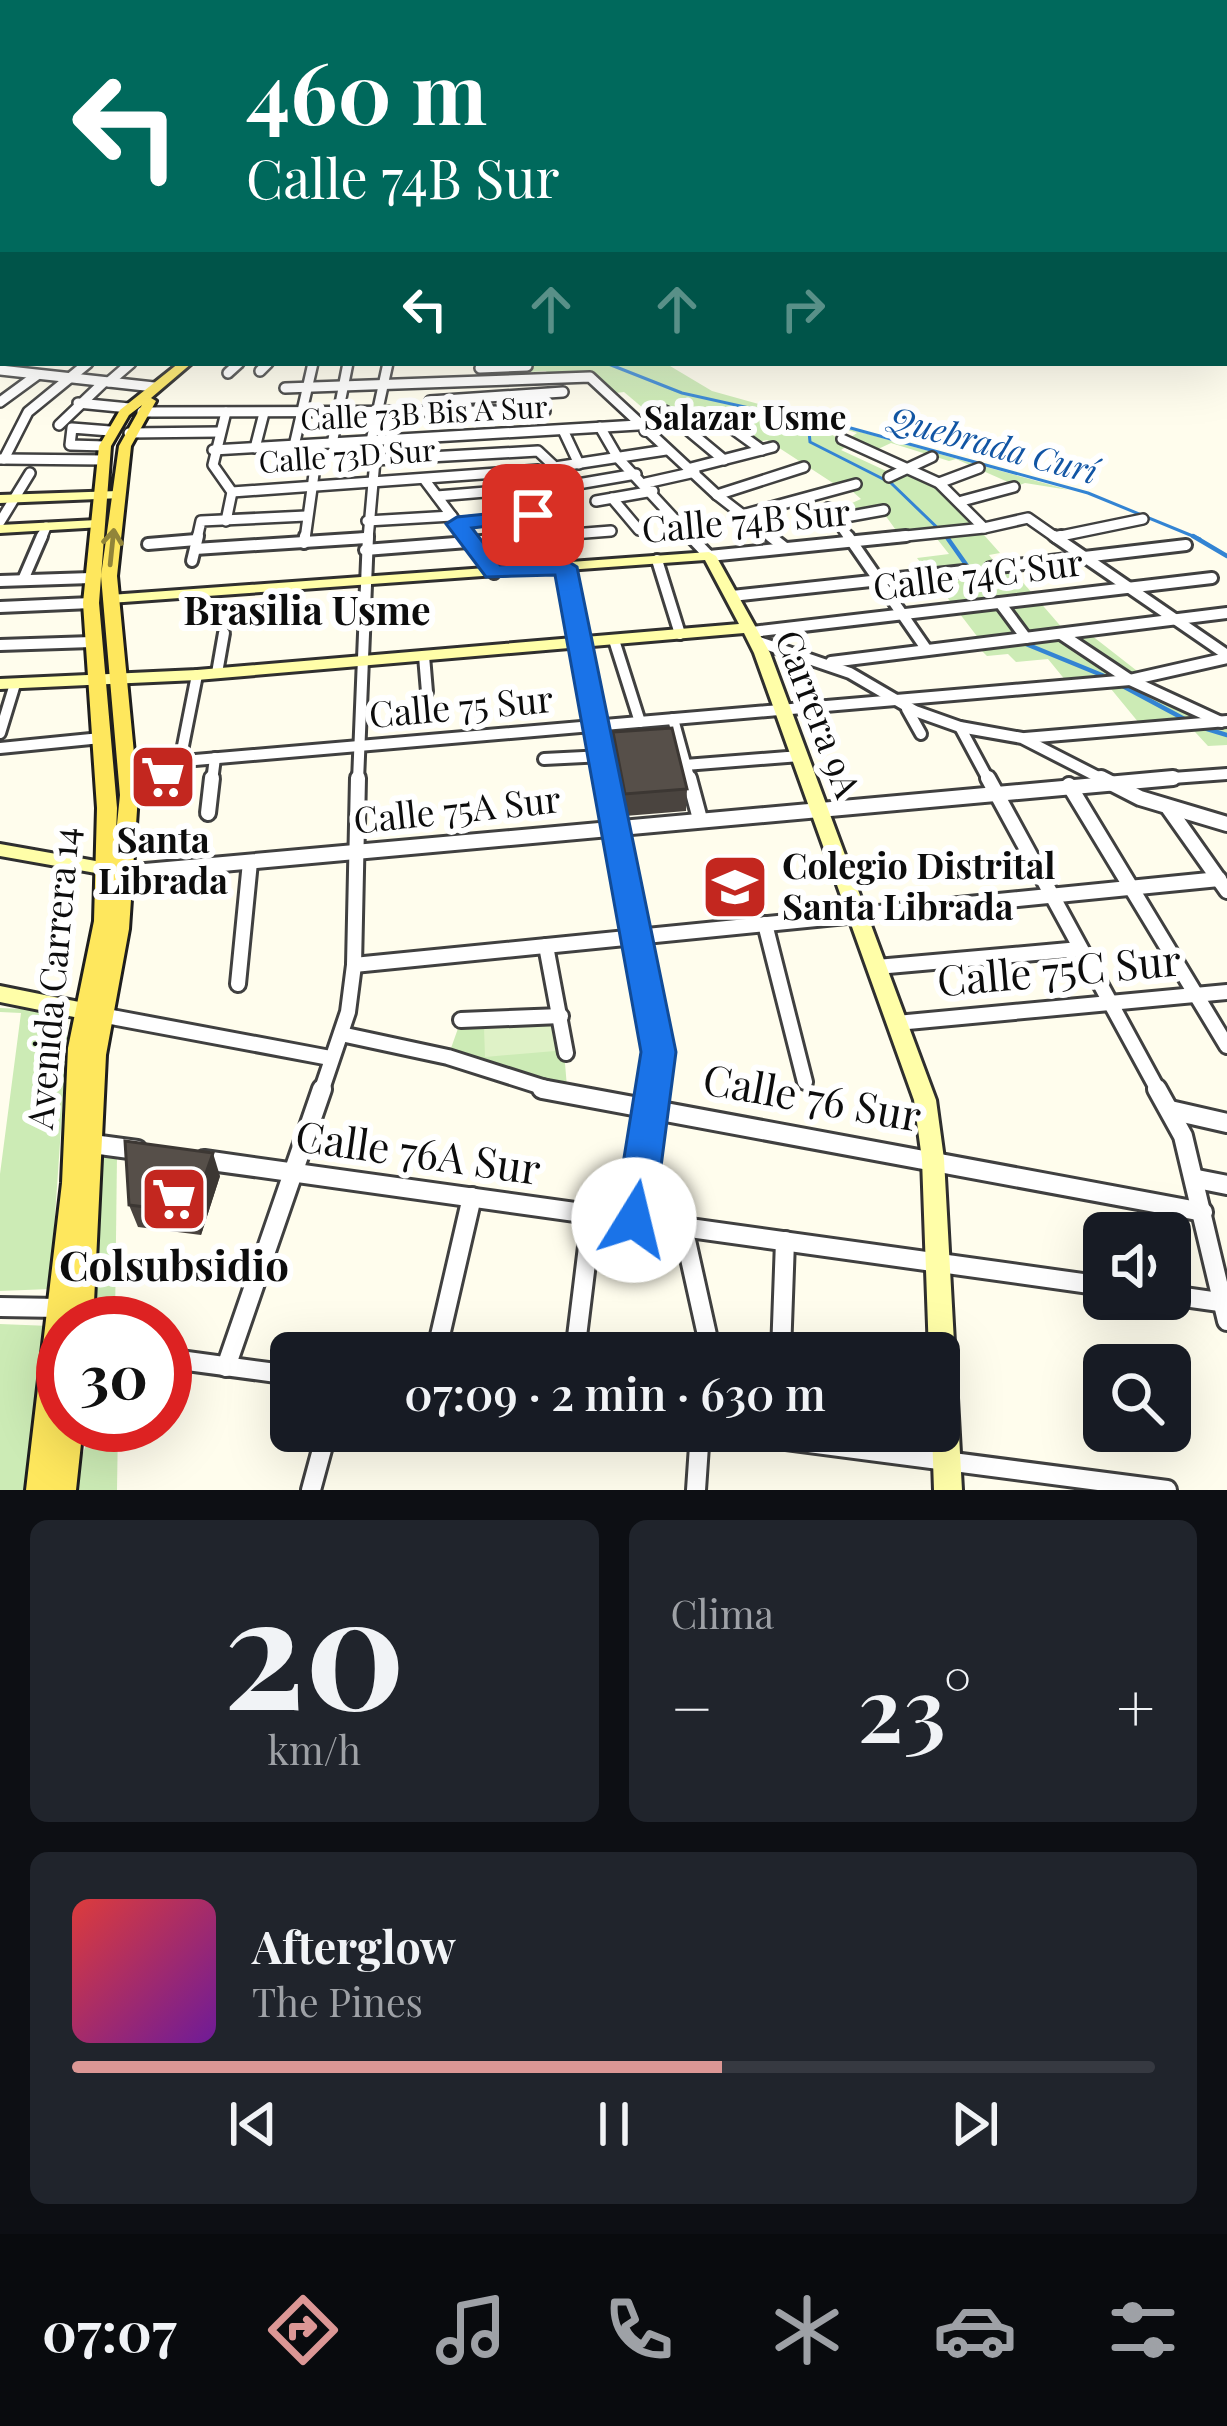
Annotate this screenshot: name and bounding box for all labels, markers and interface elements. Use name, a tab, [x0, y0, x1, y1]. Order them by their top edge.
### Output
text: 460 m	[246, 34, 487, 146]
icon: left	[48, 48, 204, 204]
text: Calle 74B Sur	[246, 141, 560, 213]
icon: left	[392, 276, 458, 342]
icon: ahead	[518, 276, 584, 342]
icon: ahead	[644, 276, 710, 342]
icon: right	[770, 276, 836, 342]
street label: Calle 73B Bis A Sur	[299, 386, 549, 438]
district label: Salazar Usme	[644, 394, 846, 438]
water label: Quebrada Curí	[882, 394, 1106, 493]
street label: Calle 73D Sur	[257, 429, 437, 481]
pin	[482, 464, 584, 566]
icon: arrive	[500, 482, 566, 548]
street label: Calle 74B Sur	[640, 486, 852, 552]
one-way arrow	[101, 528, 124, 567]
street label: Calle 74C Sur	[870, 536, 1086, 610]
district label: Brasilia Usme	[183, 583, 431, 635]
street label: Carrera 9A	[766, 623, 874, 804]
street label: Calle 75 Sur	[367, 673, 555, 737]
supermarket icon: Santa Librada	[128, 742, 198, 812]
street label: Calle 75A Sur	[351, 773, 563, 843]
place label: Santa Librada	[98, 814, 228, 903]
street label: Avenida Carrera 14	[14, 825, 88, 1132]
place label: Colegio Distrital Santa Librada	[782, 840, 1056, 929]
school or university icon: Colegio Distrital Santa Librada	[700, 852, 770, 922]
street label: Calle 75C Sur	[934, 930, 1183, 1008]
street label: Calle 76 Sur	[699, 1049, 926, 1143]
street label: Calle 76A Sur	[292, 1106, 545, 1196]
position arrow	[571, 1157, 697, 1283]
supermarket icon: Colsubsidio	[139, 1164, 209, 1234]
map controls	[1083, 1212, 1191, 1452]
button: sound	[1083, 1212, 1191, 1320]
place label: Colsubsidio	[59, 1236, 289, 1292]
speed limit sign: 30	[36, 1296, 192, 1452]
button: search	[1083, 1344, 1191, 1452]
text: 07:09 · 2 min · 630 m	[404, 1362, 826, 1422]
text: 20	[223, 1541, 405, 1749]
text: Clima	[671, 1587, 774, 1639]
text: 23°	[857, 1646, 972, 1766]
text: −	[671, 1662, 713, 1750]
text: +	[1116, 1662, 1155, 1750]
text: km/h	[267, 1723, 361, 1775]
text: Afterglow	[252, 1915, 456, 1975]
text: The Pines	[252, 1975, 423, 2027]
icon: previous	[220, 2091, 286, 2157]
icon: pause	[581, 2091, 647, 2157]
icon: next	[942, 2091, 1008, 2157]
icon: directions	[261, 2288, 345, 2372]
icon: music	[429, 2288, 513, 2372]
icon: phone	[597, 2288, 681, 2372]
icon: climate	[765, 2288, 849, 2372]
icon: car	[933, 2288, 1017, 2372]
icon: filters	[1101, 2288, 1185, 2372]
text: 07:07	[42, 2294, 177, 2366]

